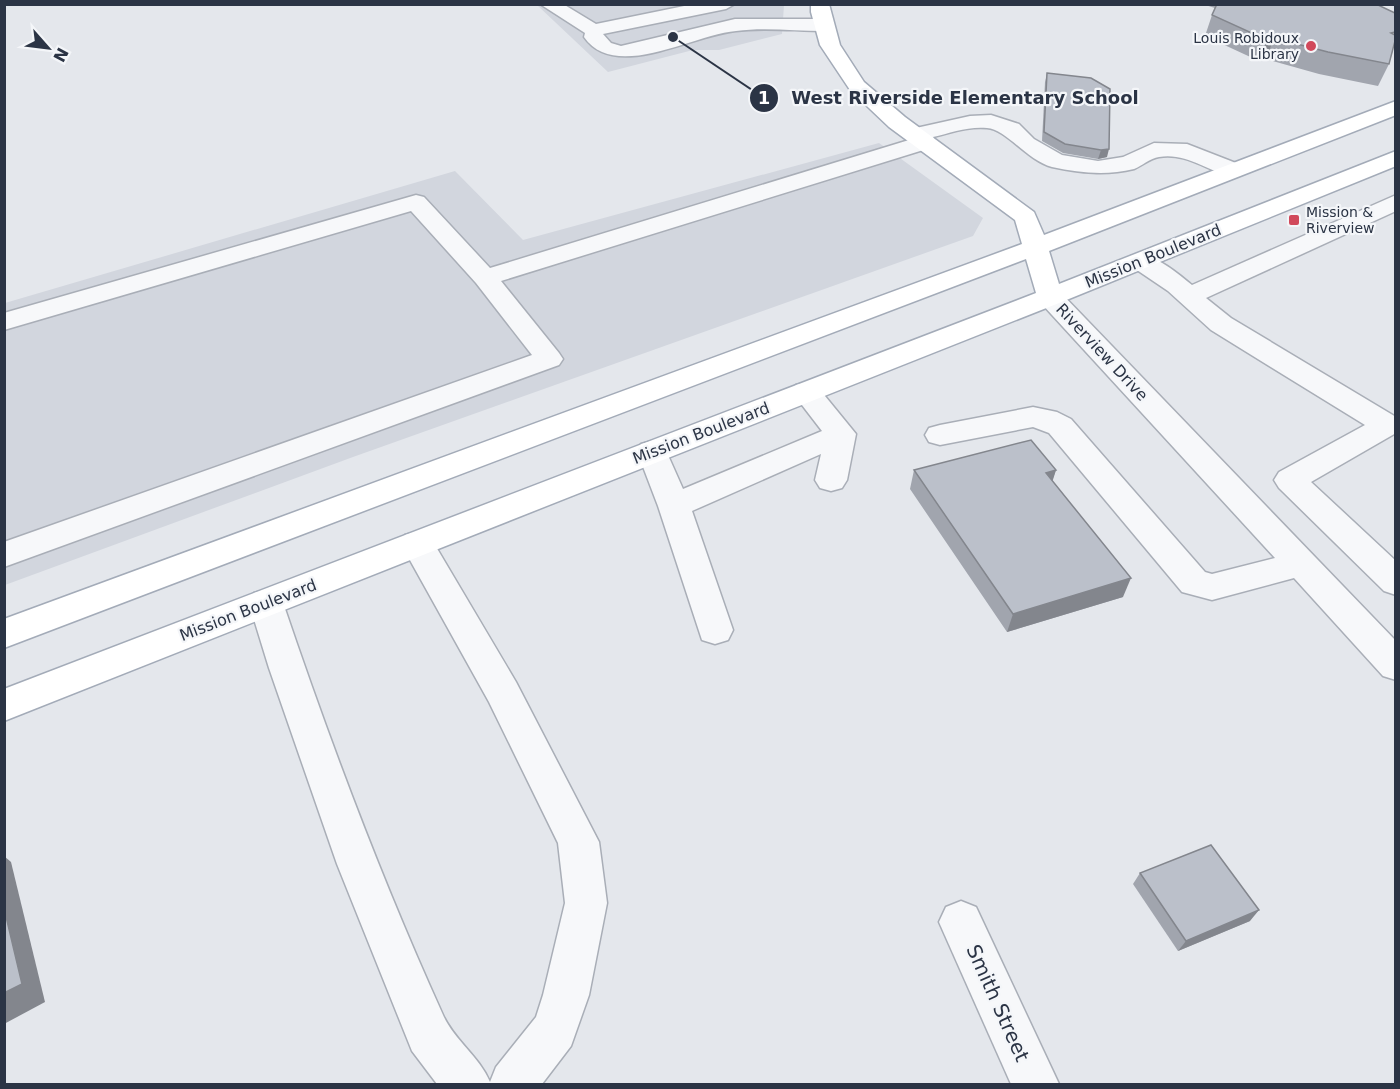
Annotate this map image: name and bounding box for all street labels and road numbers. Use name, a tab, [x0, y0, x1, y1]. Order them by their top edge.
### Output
street label: Mission Boulevard	[1082, 220, 1224, 292]
street label: Riverview Drive	[1052, 299, 1152, 405]
street label: Mission Boulevard	[630, 398, 772, 468]
street label: Mission Boulevard	[177, 575, 319, 645]
street label: Smith Street	[962, 941, 1035, 1065]

